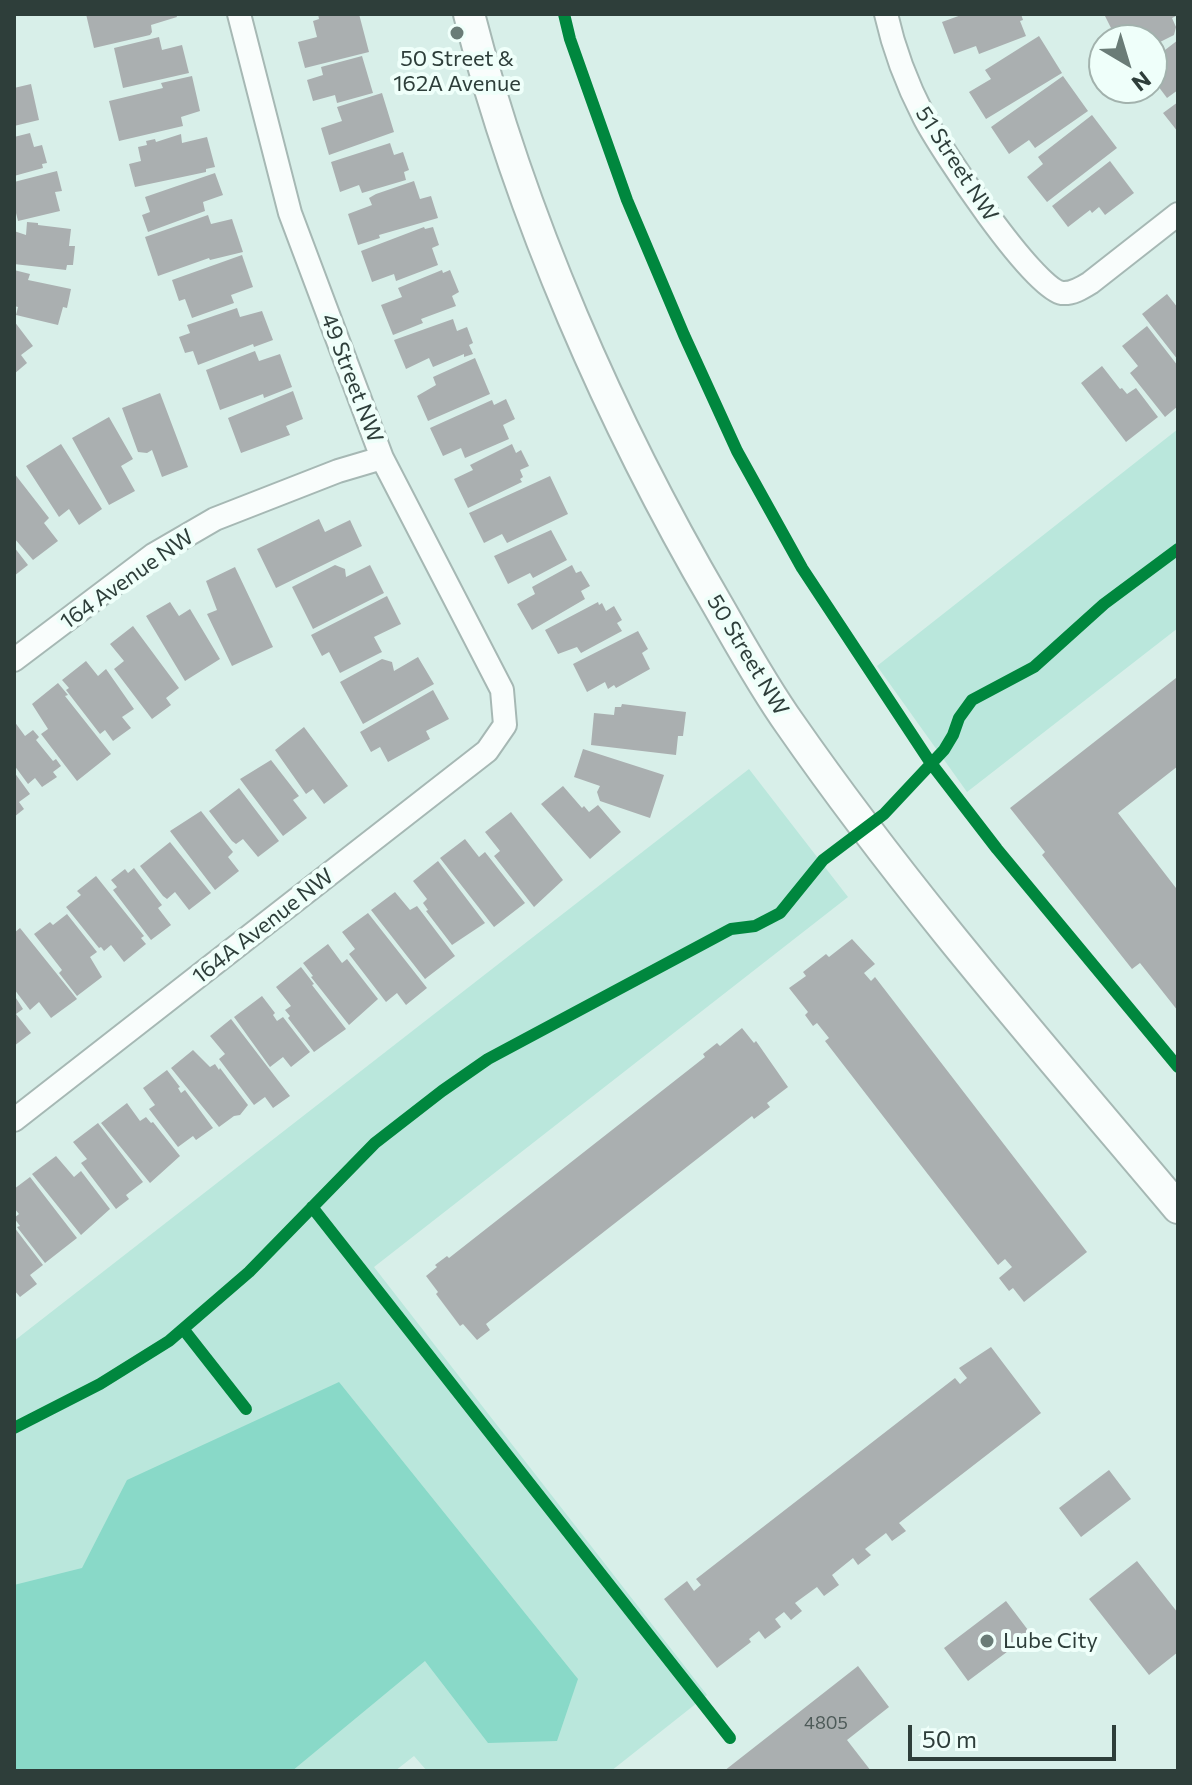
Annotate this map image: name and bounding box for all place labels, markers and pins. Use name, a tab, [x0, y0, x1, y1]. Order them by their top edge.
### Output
marker: 50 Street & 162A Avenue	[448, 24, 466, 42]
place label: 50 Street & 162A Avenue	[393, 46, 521, 98]
place label: Lube City	[1003, 1628, 1098, 1654]
marker: Lube City	[978, 1632, 996, 1650]

